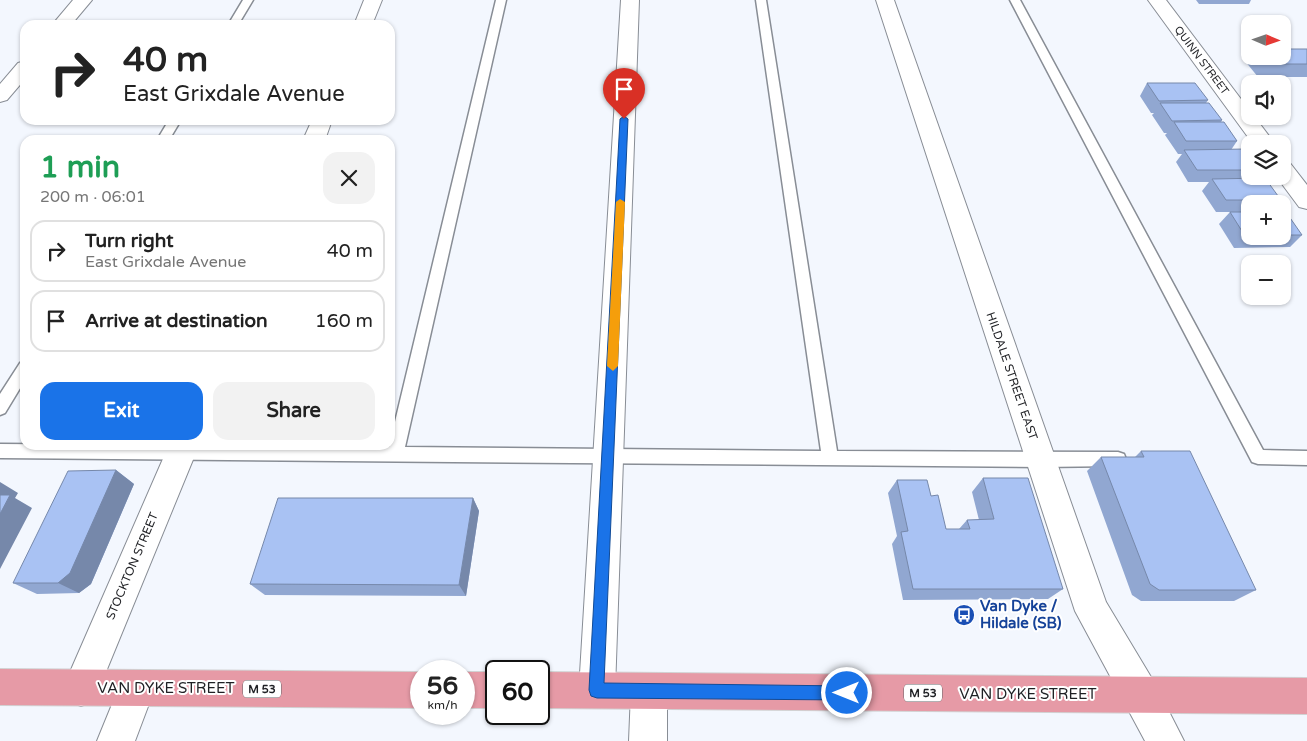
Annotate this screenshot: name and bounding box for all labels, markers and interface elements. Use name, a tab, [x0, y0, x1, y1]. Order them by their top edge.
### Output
north arrow	[1241, 15, 1291, 65]
map controls	[1241, 15, 1291, 305]
street label: QUINN STREET	[1172, 23, 1232, 97]
text: 40 m	[123, 39, 208, 81]
icon: right	[40, 40, 105, 105]
pin	[603, 68, 645, 119]
icon: arrive	[610, 75, 638, 103]
button: sound	[1241, 75, 1291, 125]
text: East Grixdale Avenue	[123, 81, 345, 107]
button: layers	[1241, 135, 1291, 185]
text: 1 min	[40, 149, 120, 186]
button: close	[323, 152, 375, 204]
text: 200 m · 06:01	[40, 187, 146, 207]
button: +	[1241, 195, 1291, 245]
text: Turn right	[85, 230, 173, 252]
icon: right	[42, 237, 70, 265]
text: 40 m	[327, 240, 373, 262]
text: East Grixdale Avenue	[85, 252, 246, 272]
button: −	[1241, 255, 1291, 305]
icon: arrive	[42, 307, 70, 335]
text: Arrive at destination	[85, 310, 268, 332]
text: 160 m	[315, 310, 373, 332]
street label: HILDALE STREET EAST	[984, 310, 1041, 442]
button: Exit	[40, 382, 203, 440]
button: Share	[213, 382, 375, 440]
street label: STOCKTON STREET	[103, 510, 161, 622]
place label: Van Dyke / Hildale (SB)	[980, 597, 1062, 632]
bus stop icon: Van Dyke / Hildale (SB)	[952, 603, 976, 627]
speed limit sign: 60	[485, 660, 550, 725]
position arrow	[820, 666, 872, 718]
text: 56	[427, 671, 458, 701]
street label: VAN DYKE STREET	[97, 679, 235, 697]
road number: M 53	[243, 681, 281, 698]
road number: M 53	[904, 684, 942, 701]
street label: VAN DYKE STREET	[959, 685, 1097, 703]
text: km/h	[427, 698, 458, 712]

